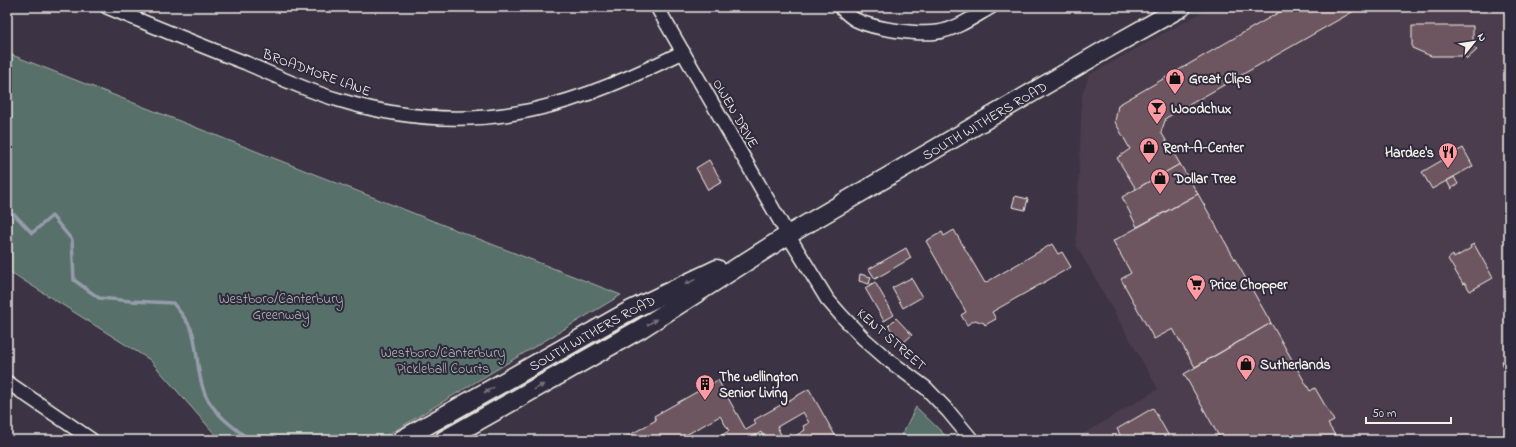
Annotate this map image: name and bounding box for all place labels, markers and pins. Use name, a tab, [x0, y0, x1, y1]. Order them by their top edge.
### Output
shop icon: Great Clips	[1164, 67, 1186, 95]
place label: Great Clips	[1189, 69, 1251, 90]
bar icon: Woodchux	[1146, 97, 1168, 125]
place label: Woodchux	[1171, 99, 1232, 120]
shop icon: Rent-A-Center	[1138, 136, 1160, 164]
place label: Rent-A-Center	[1162, 138, 1245, 159]
restaurant icon: Hardee's	[1437, 141, 1459, 169]
place label: Hardee's	[1385, 143, 1434, 164]
shop icon: Dollar Tree	[1149, 167, 1171, 195]
place label: Dollar Tree	[1173, 169, 1237, 190]
supermarket icon: Price Chopper	[1185, 273, 1207, 301]
place label: Price Chopper	[1210, 275, 1288, 296]
shop icon: Sutherlands	[1235, 353, 1257, 381]
place label: Sutherlands	[1260, 355, 1331, 376]
place label: The wellington Senior Living	[719, 367, 798, 406]
building icon: The wellington Senior Living	[694, 373, 716, 401]

